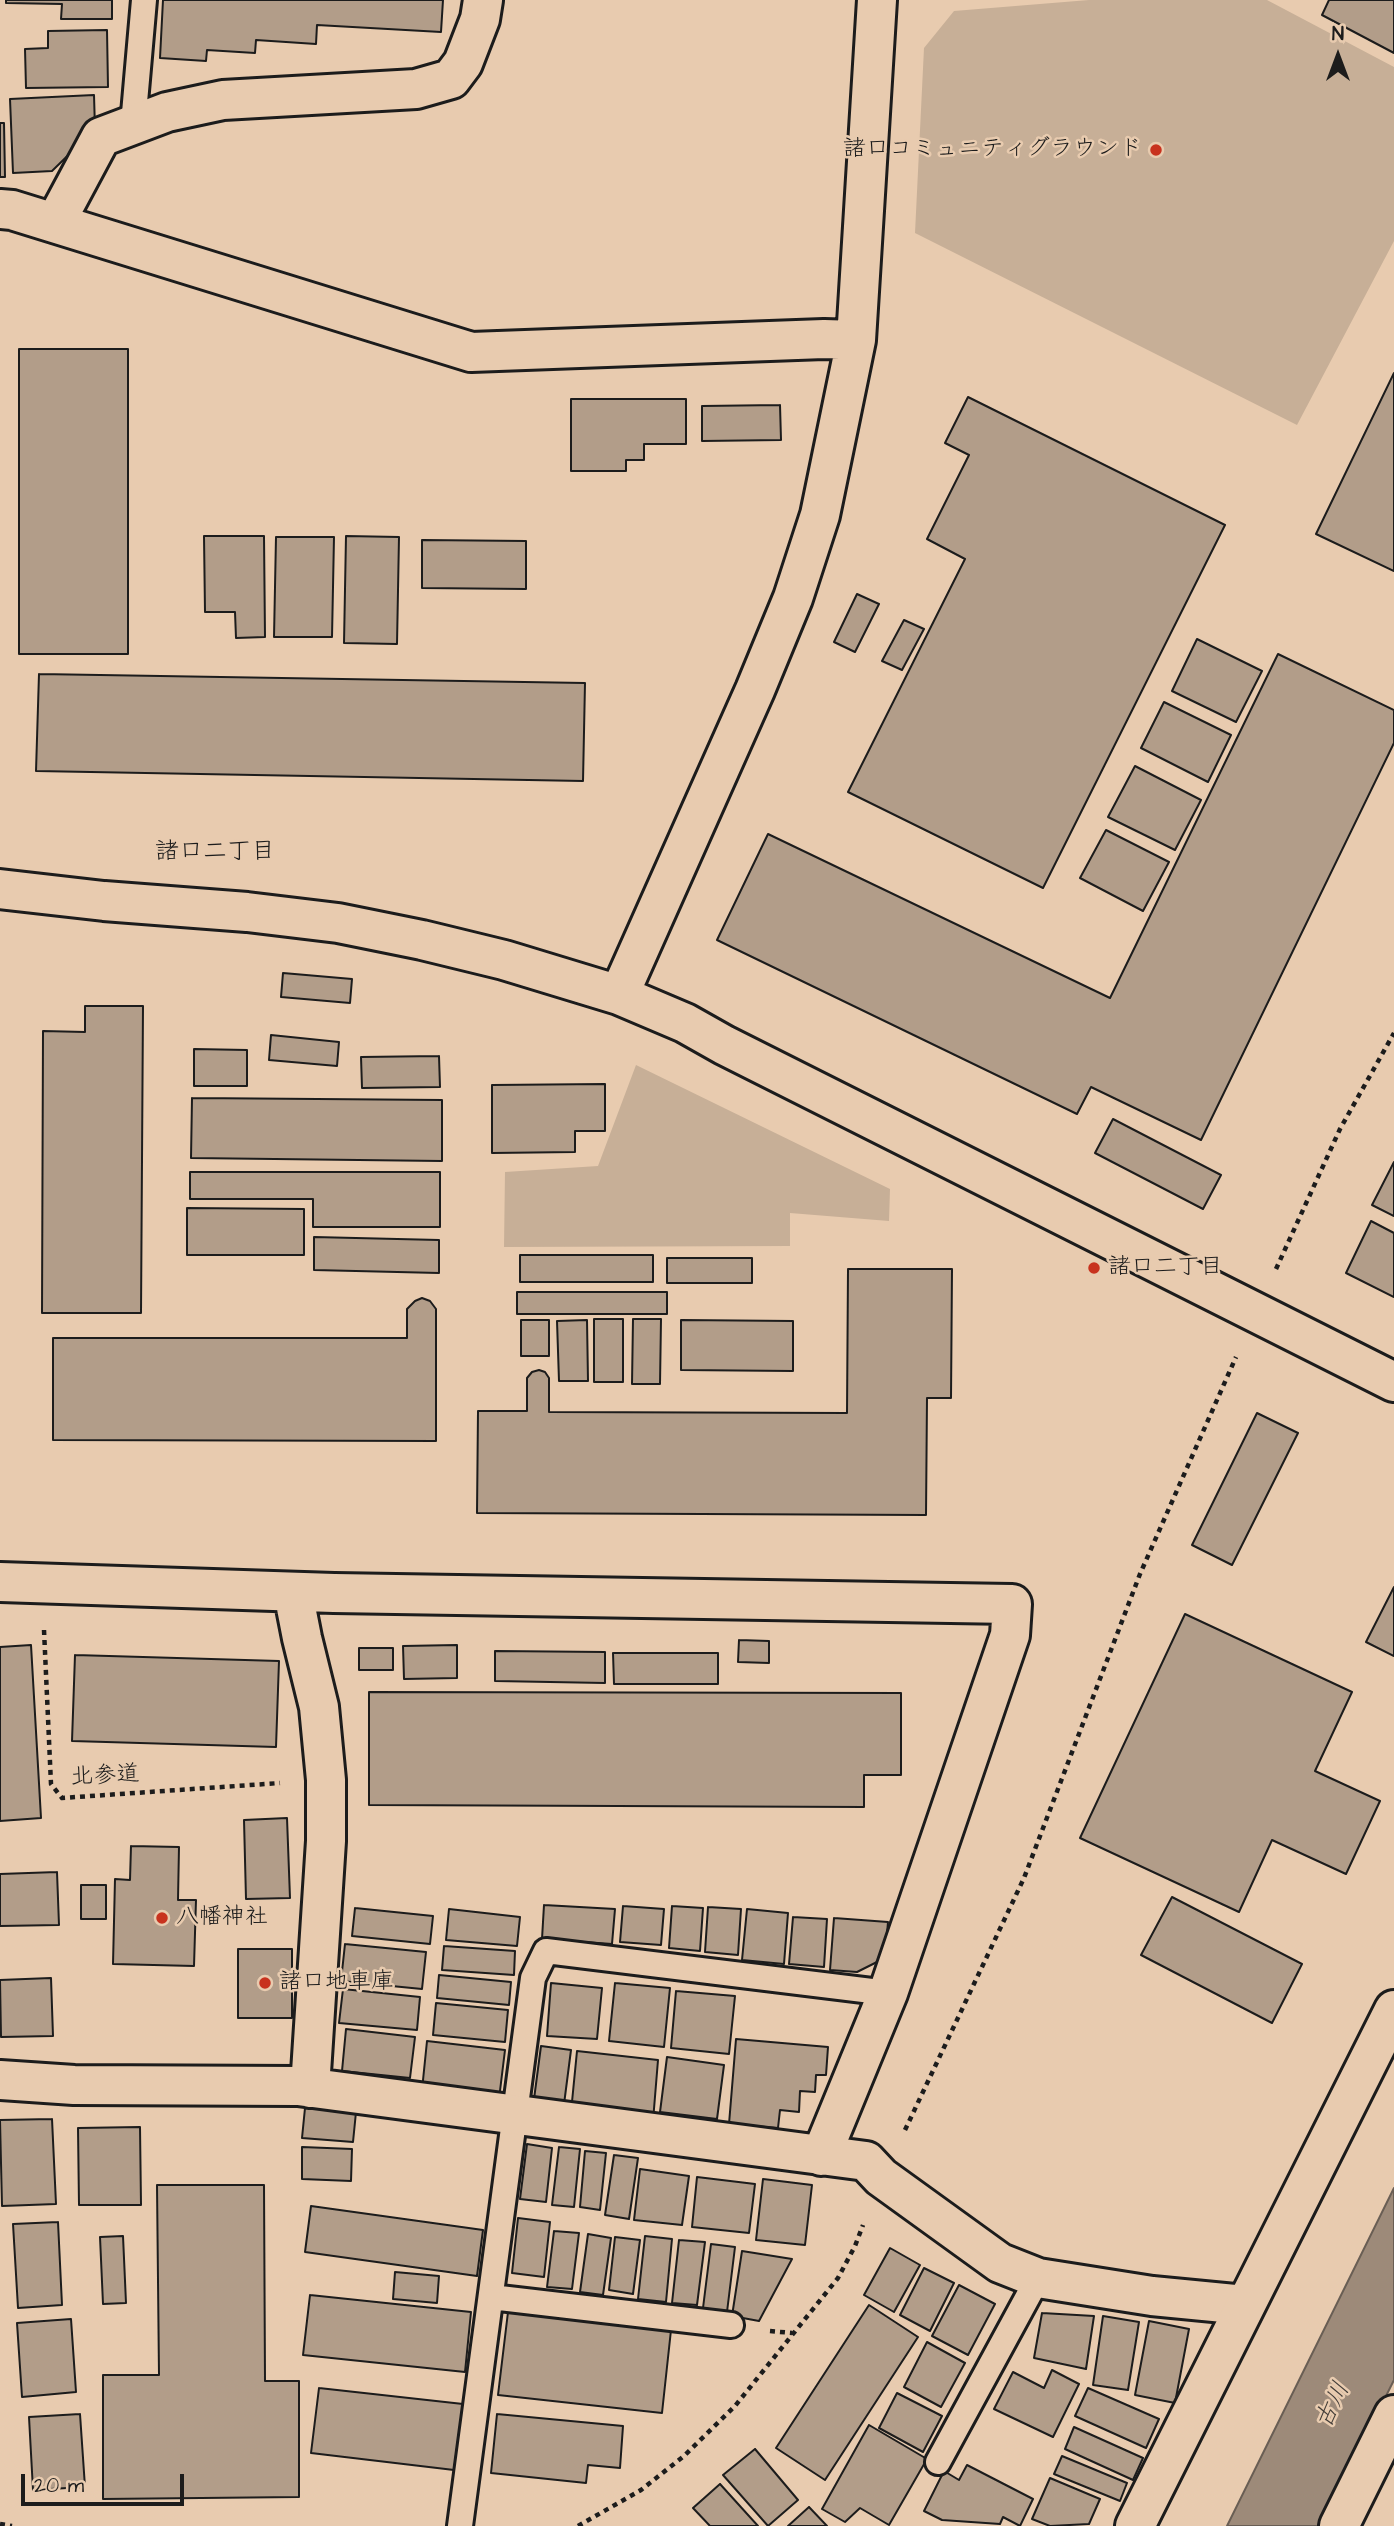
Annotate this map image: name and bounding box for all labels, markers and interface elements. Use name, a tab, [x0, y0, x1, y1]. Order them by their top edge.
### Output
north arrow	[1303, 21, 1373, 91]
text: N	[1332, 21, 1344, 48]
place label: 諸口コミュニティグラウンド	[843, 136, 1142, 164]
marker: 諸口コミュニティグラウンド	[1148, 142, 1164, 158]
district label: 諸口二丁目	[155, 839, 275, 867]
place label: 諸口二丁目	[1108, 1254, 1223, 1282]
marker: 諸口二丁目	[1086, 1260, 1102, 1276]
street label: 北参道	[70, 1761, 140, 1793]
place label: 八幡神社	[176, 1904, 268, 1932]
marker: 八幡神社	[154, 1910, 170, 1926]
place label: 諸口地車庫	[279, 1969, 394, 1997]
marker: 諸口地車庫	[257, 1975, 273, 1991]
water label: 古川	[1311, 2378, 1357, 2434]
scale bar	[24, 2460, 187, 2504]
text: 20 m	[34, 2471, 84, 2500]

